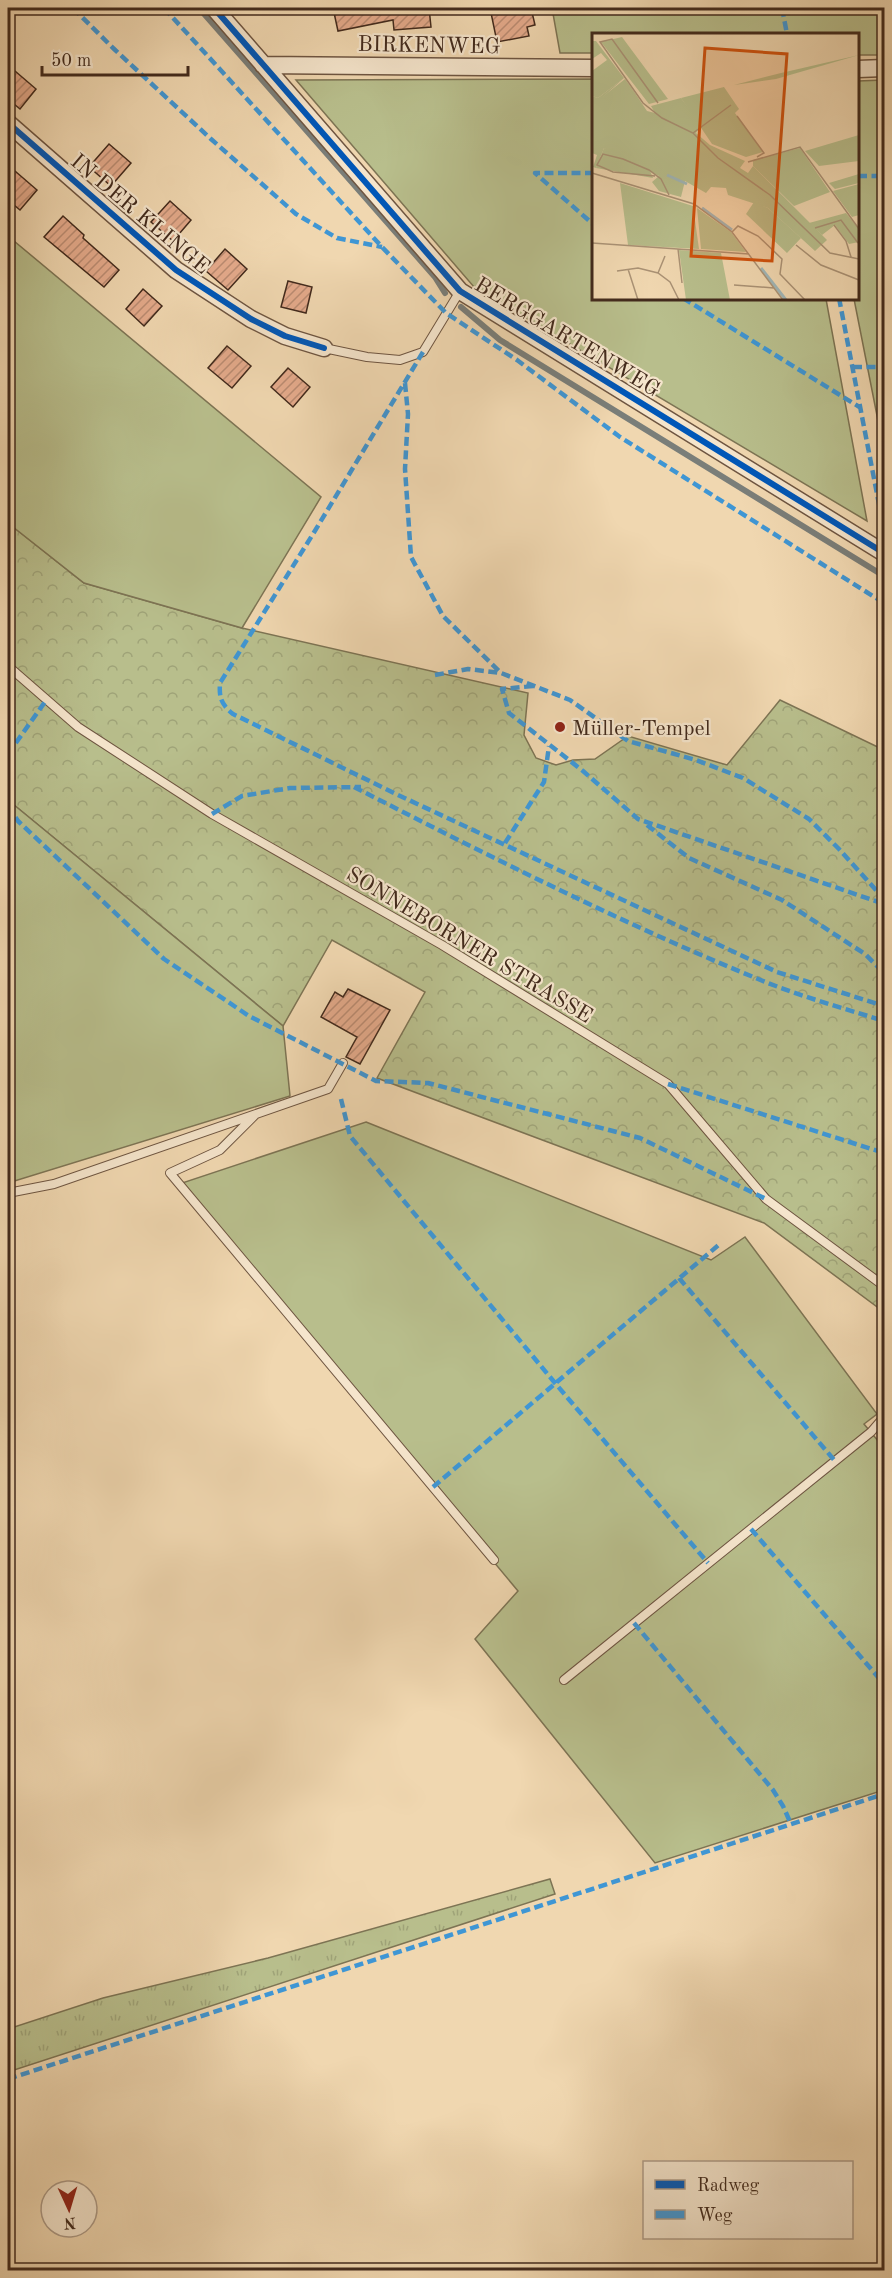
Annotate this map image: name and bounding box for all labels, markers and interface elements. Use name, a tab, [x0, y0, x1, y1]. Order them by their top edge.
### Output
inset map	[592, 33, 859, 300]
street label: BIRKENWEG	[357, 34, 501, 58]
scale bar	[42, 39, 188, 77]
text: 50 m	[51, 52, 91, 70]
street label: IN DER KLINGE	[66, 150, 213, 279]
street label: BERGGARTENWEG	[470, 274, 664, 402]
place label: Müller-Tempel	[572, 718, 711, 740]
marker: Müller-Tempel	[553, 720, 567, 734]
street label: SONNEBORNER STRASSE	[342, 863, 596, 1028]
legend	[643, 2161, 853, 2239]
text: Radweg	[697, 2177, 760, 2195]
north arrow	[39, 2179, 99, 2239]
text: Weg	[697, 2207, 733, 2225]
text: N	[62, 2214, 77, 2230]

